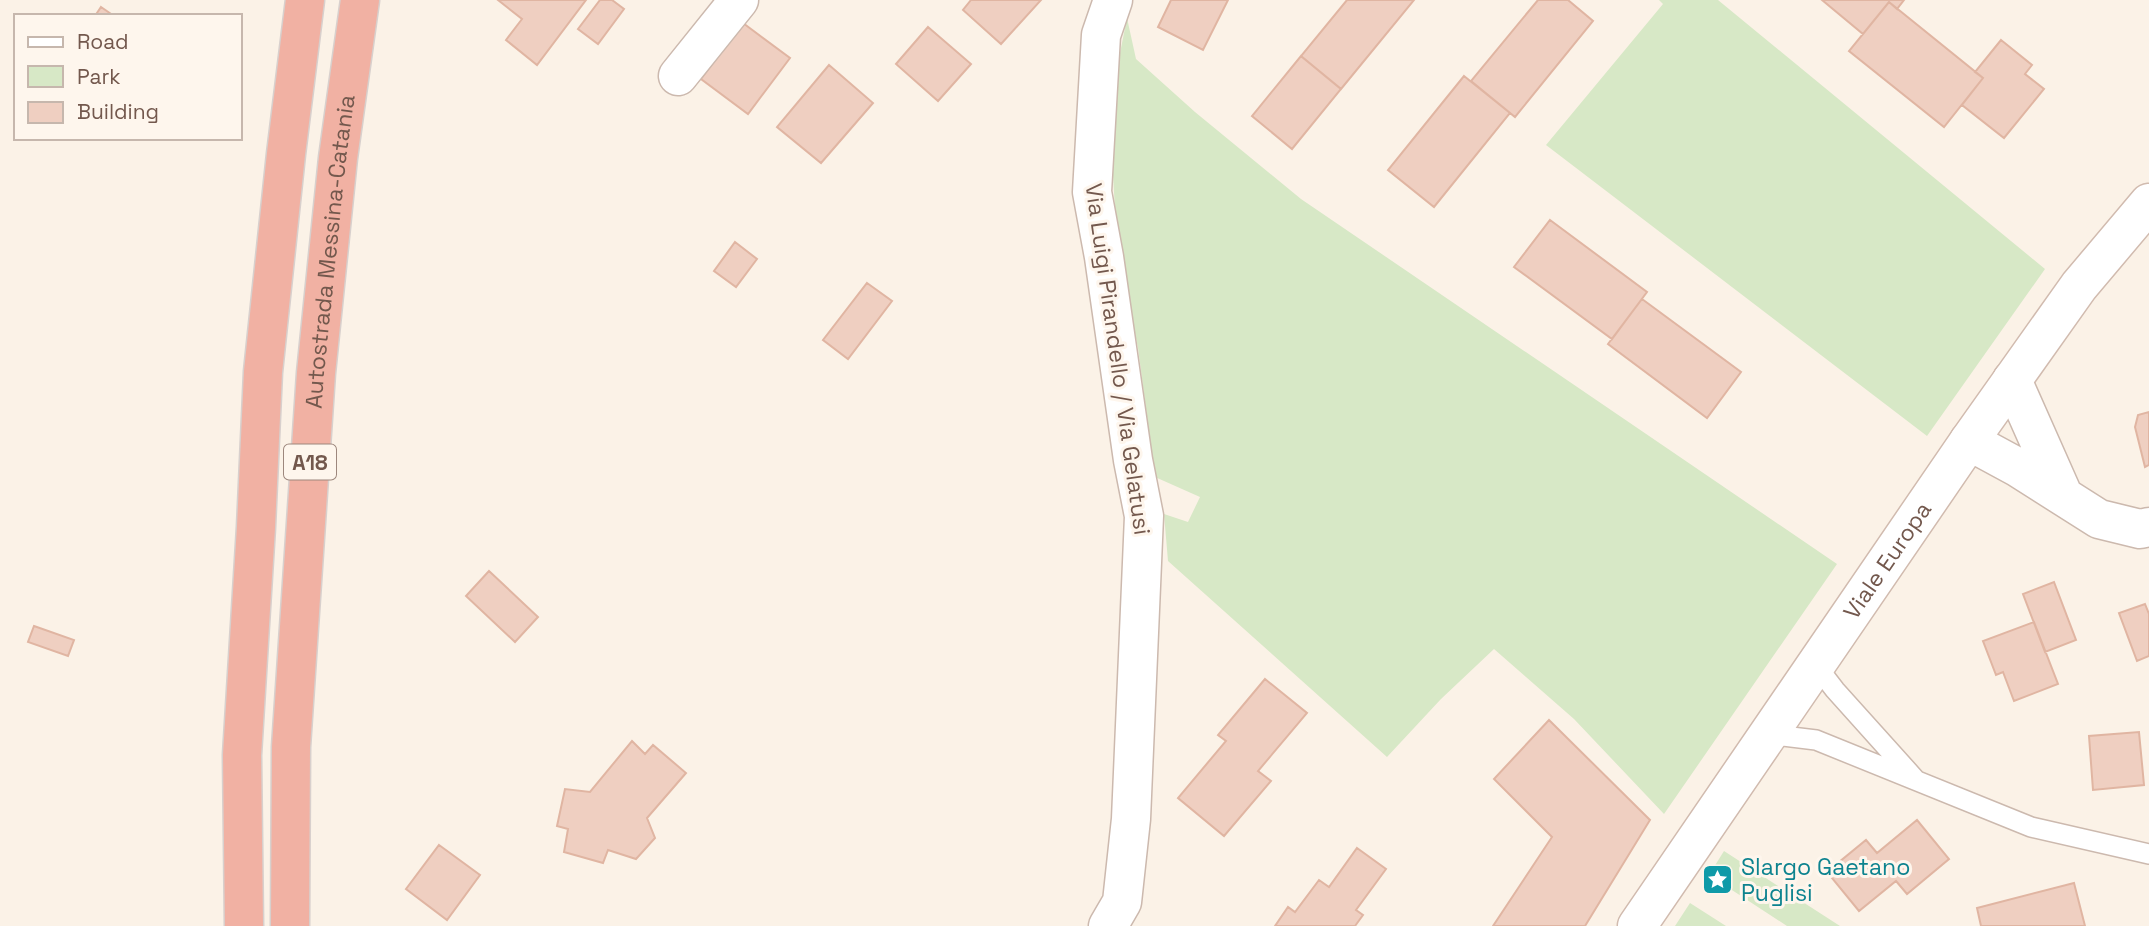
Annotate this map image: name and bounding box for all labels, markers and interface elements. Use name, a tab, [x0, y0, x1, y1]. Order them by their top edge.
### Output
legend	[14, 14, 242, 140]
text: Road	[77, 28, 129, 55]
text: Park	[77, 63, 121, 90]
street label: Autostrada Messina-Catania	[299, 93, 362, 410]
text: Building	[77, 98, 159, 125]
street label: Via Luigi Pirandello / Via Gelatusi	[1078, 181, 1158, 537]
road number: A18	[284, 444, 336, 480]
street label: Viale Europa	[1836, 496, 1938, 625]
place label: Slargo Gaetano Puglisi	[1741, 852, 1910, 908]
place icon: Slargo Gaetano Puglisi	[1701, 863, 1735, 897]

